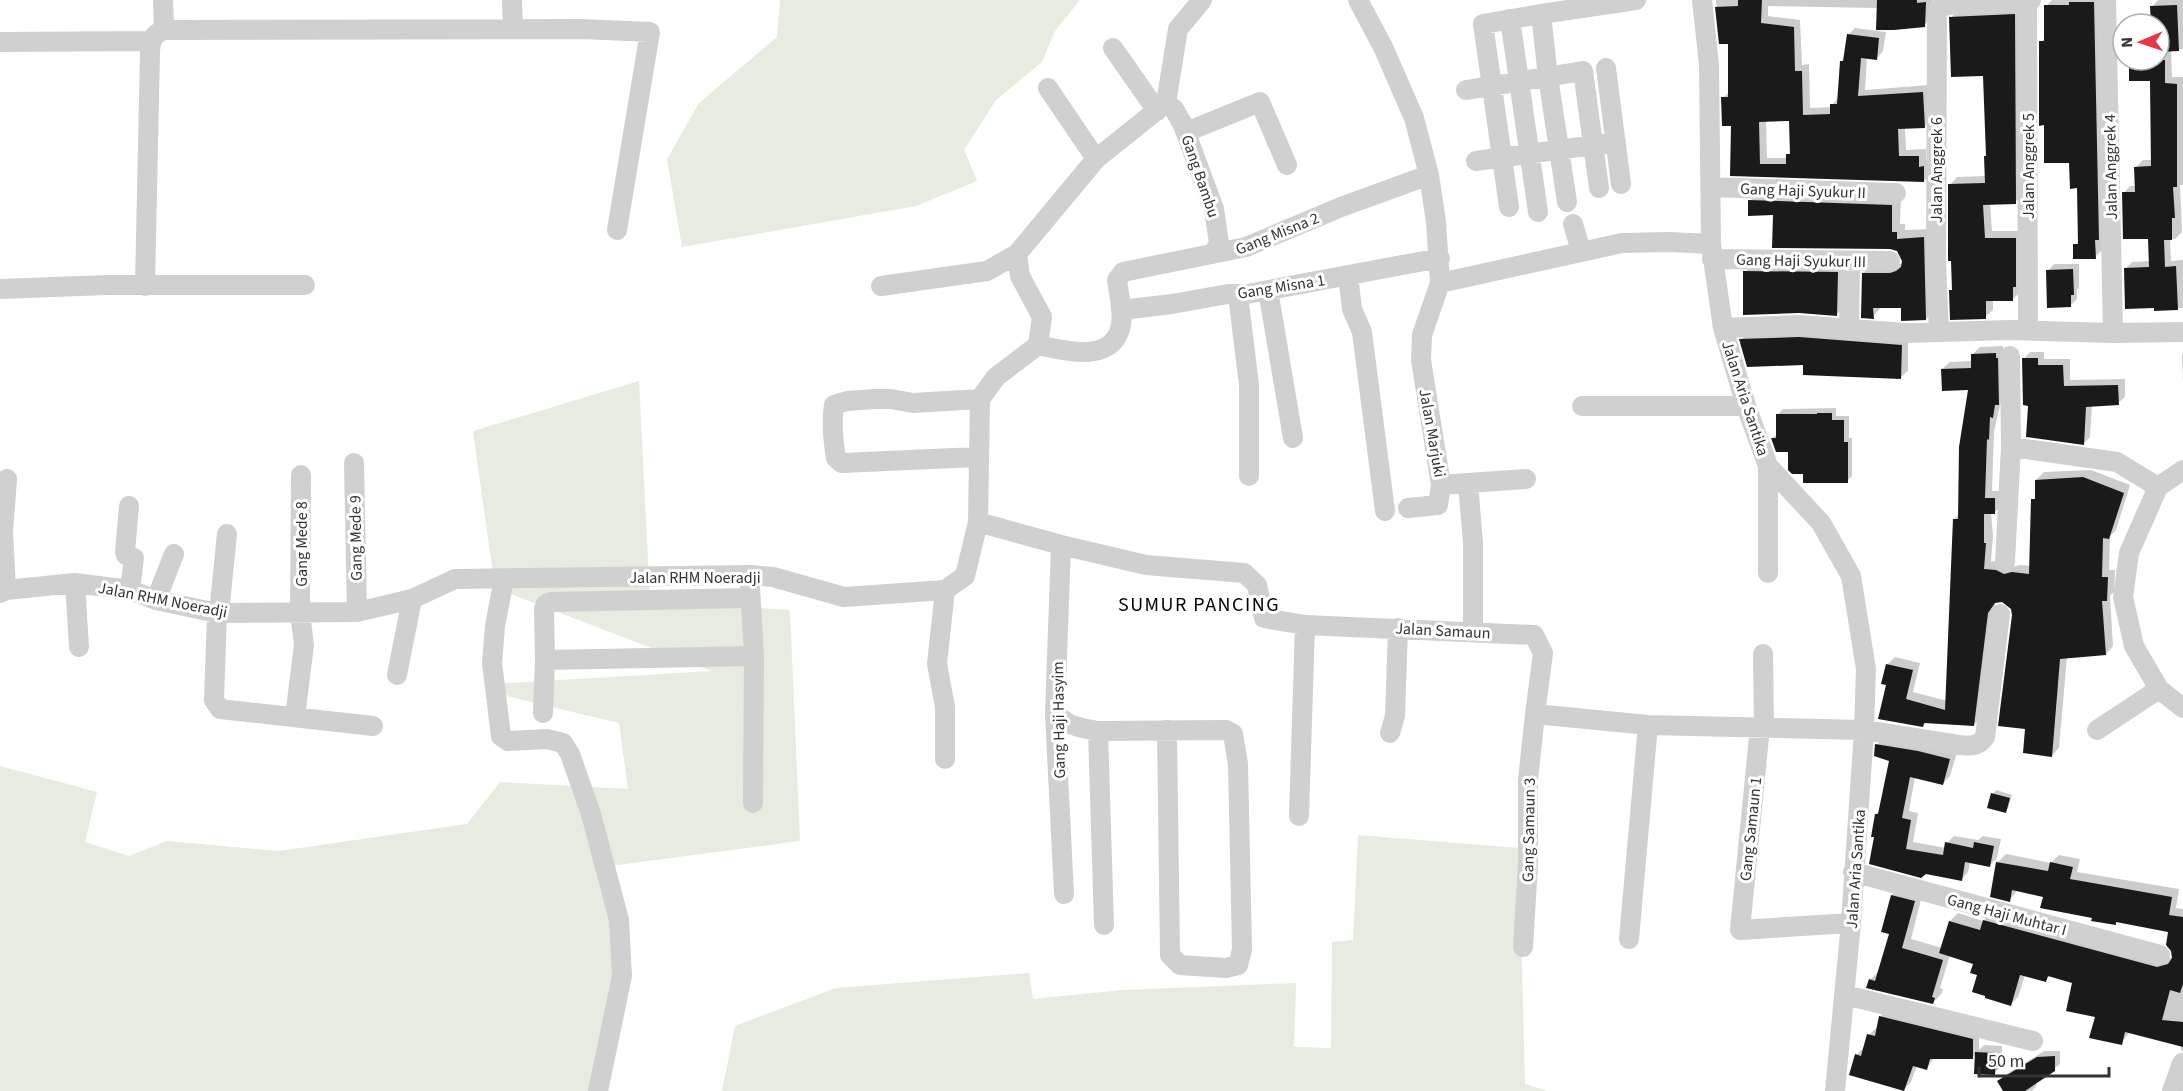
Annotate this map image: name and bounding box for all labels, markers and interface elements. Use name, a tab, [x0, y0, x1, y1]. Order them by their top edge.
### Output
north arrow	[2111, 12, 2171, 72]
text: N	[2116, 37, 2138, 48]
street label: Jalan Anggrek 5	[2018, 113, 2040, 219]
street label: Jalan Anggrek 4	[2099, 114, 2123, 220]
street label: Jalan Anggrek 6	[1926, 117, 1948, 223]
street label: Gang Bambu	[1176, 132, 1224, 221]
street label: Gang Haji Syukur II	[1740, 178, 1866, 204]
street label: Gang Misna 2	[1232, 207, 1322, 261]
street label: Gang Haji Syukur III	[1736, 249, 1866, 273]
street label: Gang Misna 1	[1236, 269, 1326, 305]
street label: Jalan Aria Santika	[1716, 338, 1774, 459]
street label: Jalan Marjuki	[1413, 387, 1451, 479]
street label: Gang Mede 9	[344, 495, 368, 581]
street label: Gang Mede 8	[291, 501, 313, 587]
street label: Jalan RHM Noeradji	[629, 567, 761, 589]
street label: Jalan RHM Noeradji	[96, 577, 229, 623]
district label: SUMUR PANCING	[1118, 591, 1280, 619]
street label: Jalan Samaun	[1395, 618, 1491, 644]
street label: Gang Haji Hasyim	[1047, 661, 1071, 779]
street label: Gang Samaun 1	[1735, 776, 1767, 882]
street label: Gang Samaun 3	[1517, 778, 1541, 882]
street label: Jalan Aria Santika	[1841, 809, 1871, 930]
street label: Gang Haji Muhtar I	[1945, 888, 2069, 941]
scale bar	[1979, 1040, 2110, 1078]
text: 50 m	[1988, 1049, 2024, 1074]

